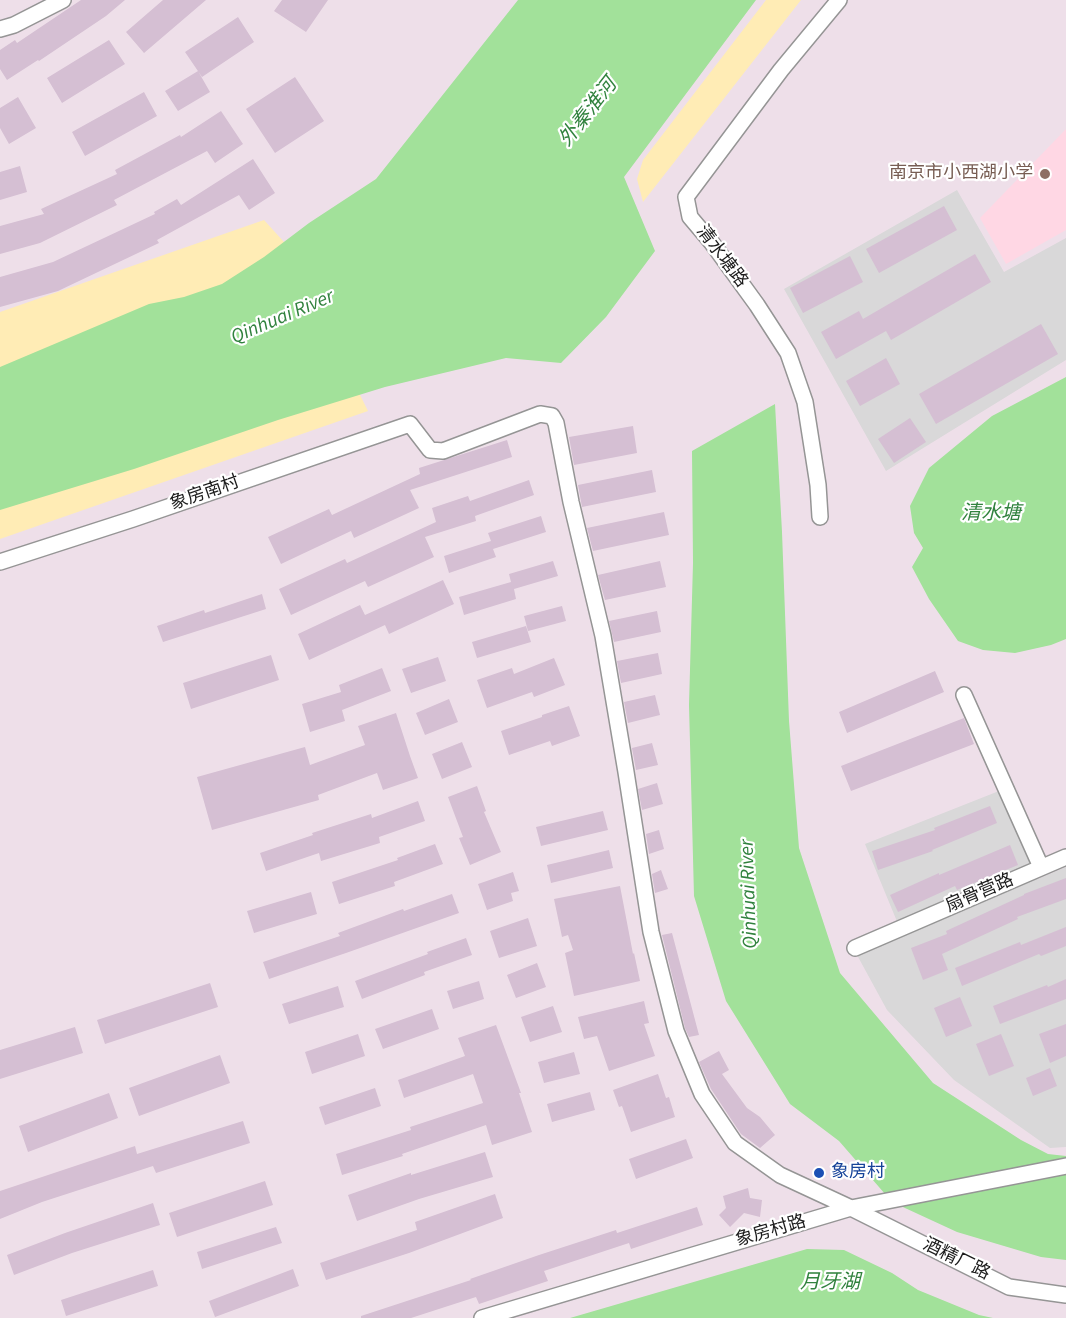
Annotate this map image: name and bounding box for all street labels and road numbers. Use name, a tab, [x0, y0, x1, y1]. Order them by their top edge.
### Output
street label: 清水塘路	[691, 222, 751, 292]
street label: 象房南村	[167, 472, 243, 516]
street label: 扇骨营路	[943, 870, 1017, 918]
street label: 象房村路	[733, 1212, 809, 1252]
street label: 酒精厂路	[919, 1235, 993, 1285]

